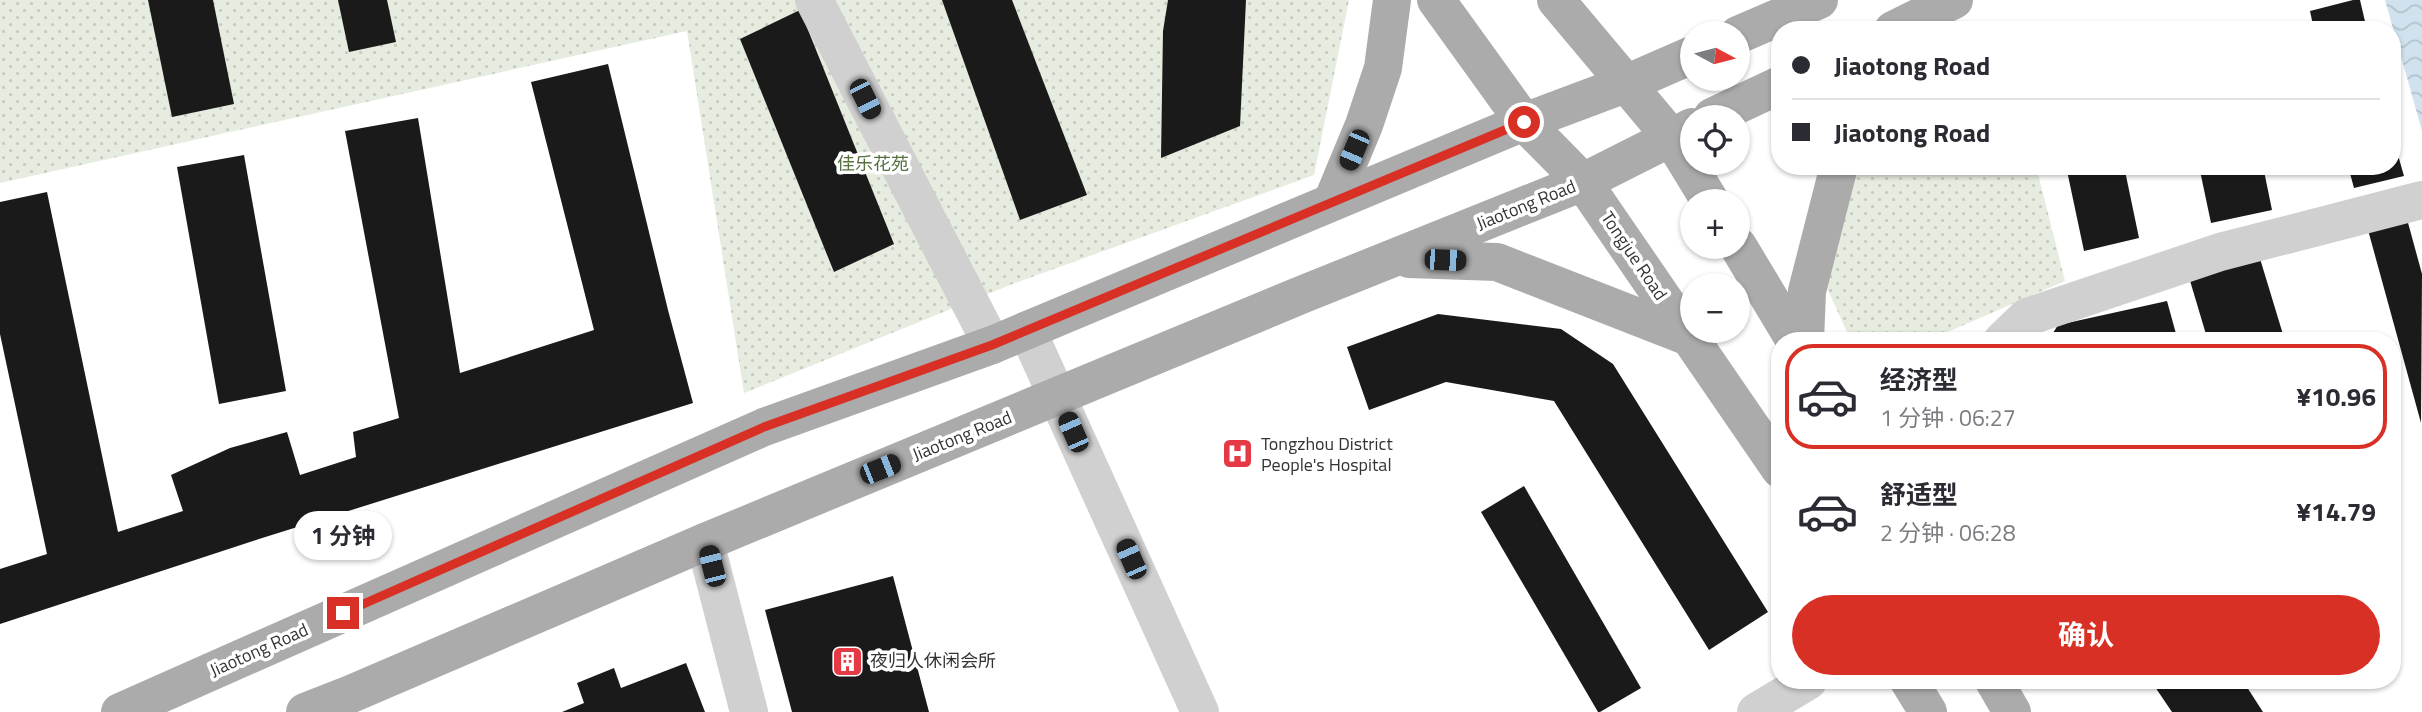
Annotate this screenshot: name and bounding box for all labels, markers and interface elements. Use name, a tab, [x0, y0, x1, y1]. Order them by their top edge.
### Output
north arrow	[1680, 21, 1750, 91]
map controls	[1680, 21, 1750, 343]
text: Jiaotong Road	[1834, 46, 1990, 85]
car	[847, 76, 884, 122]
button: locate	[1680, 105, 1750, 175]
route start	[1508, 106, 1540, 138]
text: Jiaotong Road	[1834, 113, 1990, 152]
car	[1337, 127, 1372, 173]
park label: 佳乐花苑	[837, 150, 909, 177]
street label: Jiaotong Road	[1472, 172, 1580, 237]
button: +	[1680, 189, 1750, 259]
street label: Tongjue Road	[1595, 206, 1674, 306]
car	[1424, 249, 1467, 271]
button: −	[1680, 273, 1750, 343]
text: 经济型	[1880, 360, 1958, 399]
icon: car	[1796, 365, 1859, 428]
text: ¥10.96	[2297, 377, 2376, 416]
text: 1 分钟 · 06:27	[1880, 400, 2016, 435]
street label: Jiaotong Road	[908, 403, 1016, 468]
car	[1055, 409, 1092, 455]
place label: Tongzhou District People's Hospital	[1261, 430, 1393, 478]
hospital icon: Tongzhou District People's Hospital	[1221, 437, 1255, 471]
car	[857, 451, 904, 487]
text: 舒适型	[1880, 475, 1958, 514]
icon: car	[1796, 480, 1859, 543]
text: ¥14.79	[2297, 492, 2376, 531]
callout: 1 分钟	[294, 512, 392, 560]
text: 2 分钟 · 06:28	[1880, 515, 2016, 550]
text: 1 分钟	[311, 518, 375, 553]
car	[1113, 536, 1150, 582]
car	[697, 543, 728, 589]
button: 确认	[1792, 595, 2380, 675]
route end	[327, 597, 359, 629]
street label: Jiaotong Road	[205, 616, 312, 683]
building icon: 夜归人休闲会所	[830, 644, 864, 678]
place label: 夜归人休闲会所	[870, 647, 996, 674]

